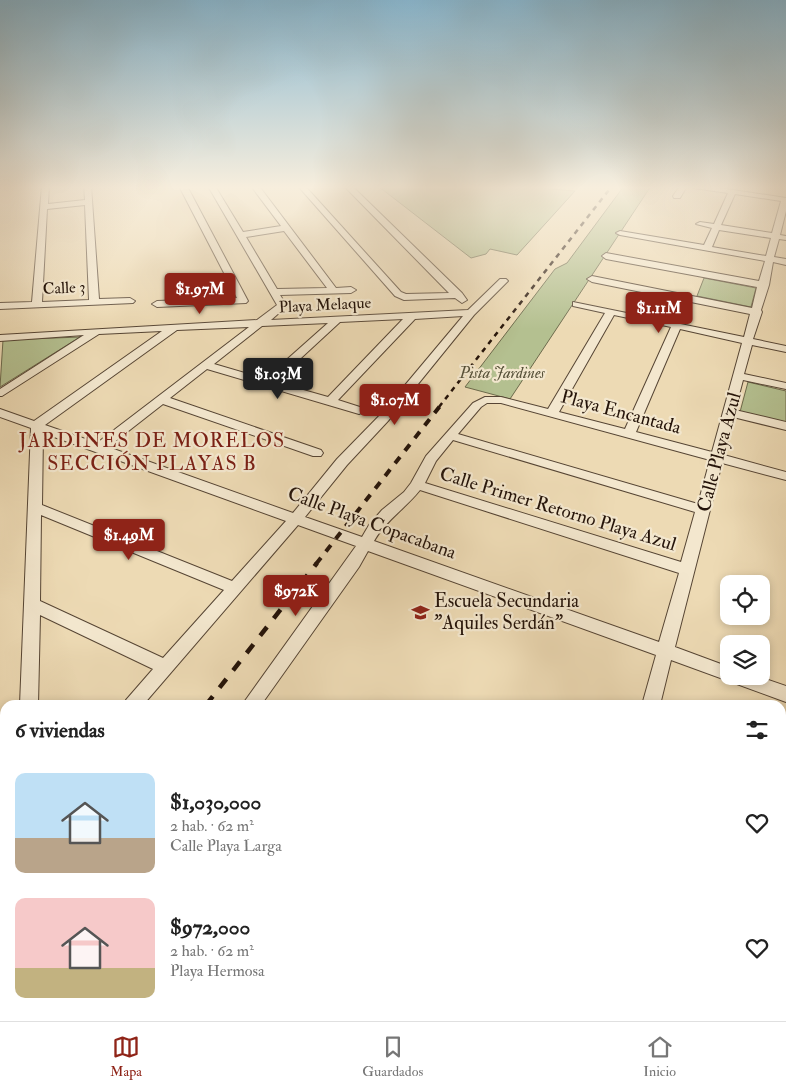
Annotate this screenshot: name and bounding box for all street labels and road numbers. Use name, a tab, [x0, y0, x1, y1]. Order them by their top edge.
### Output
street label: Calle 3	[42, 277, 86, 299]
street label: Playa Melaque	[278, 293, 372, 317]
street label: Playa Encantada	[558, 384, 684, 440]
street label: Calle Playa Azul	[691, 389, 747, 514]
street label: Calle Primer Retorno Playa Azul	[437, 462, 679, 557]
street label: Calle Playa Copacabana	[284, 481, 460, 566]

